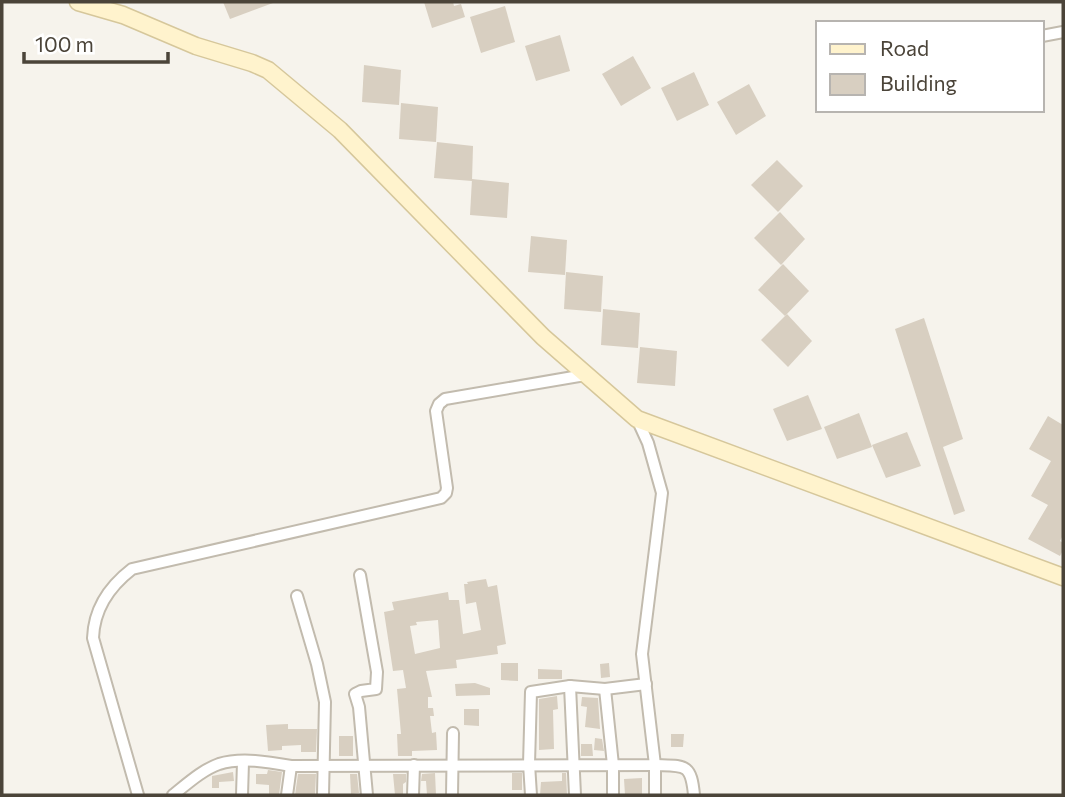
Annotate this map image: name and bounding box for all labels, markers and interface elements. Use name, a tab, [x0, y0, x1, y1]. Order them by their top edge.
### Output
scale bar	[24, 21, 168, 65]
legend	[816, 21, 1044, 112]
text: 100 m	[35, 31, 94, 56]
text: Road	[880, 35, 929, 60]
text: Building	[880, 70, 957, 95]

